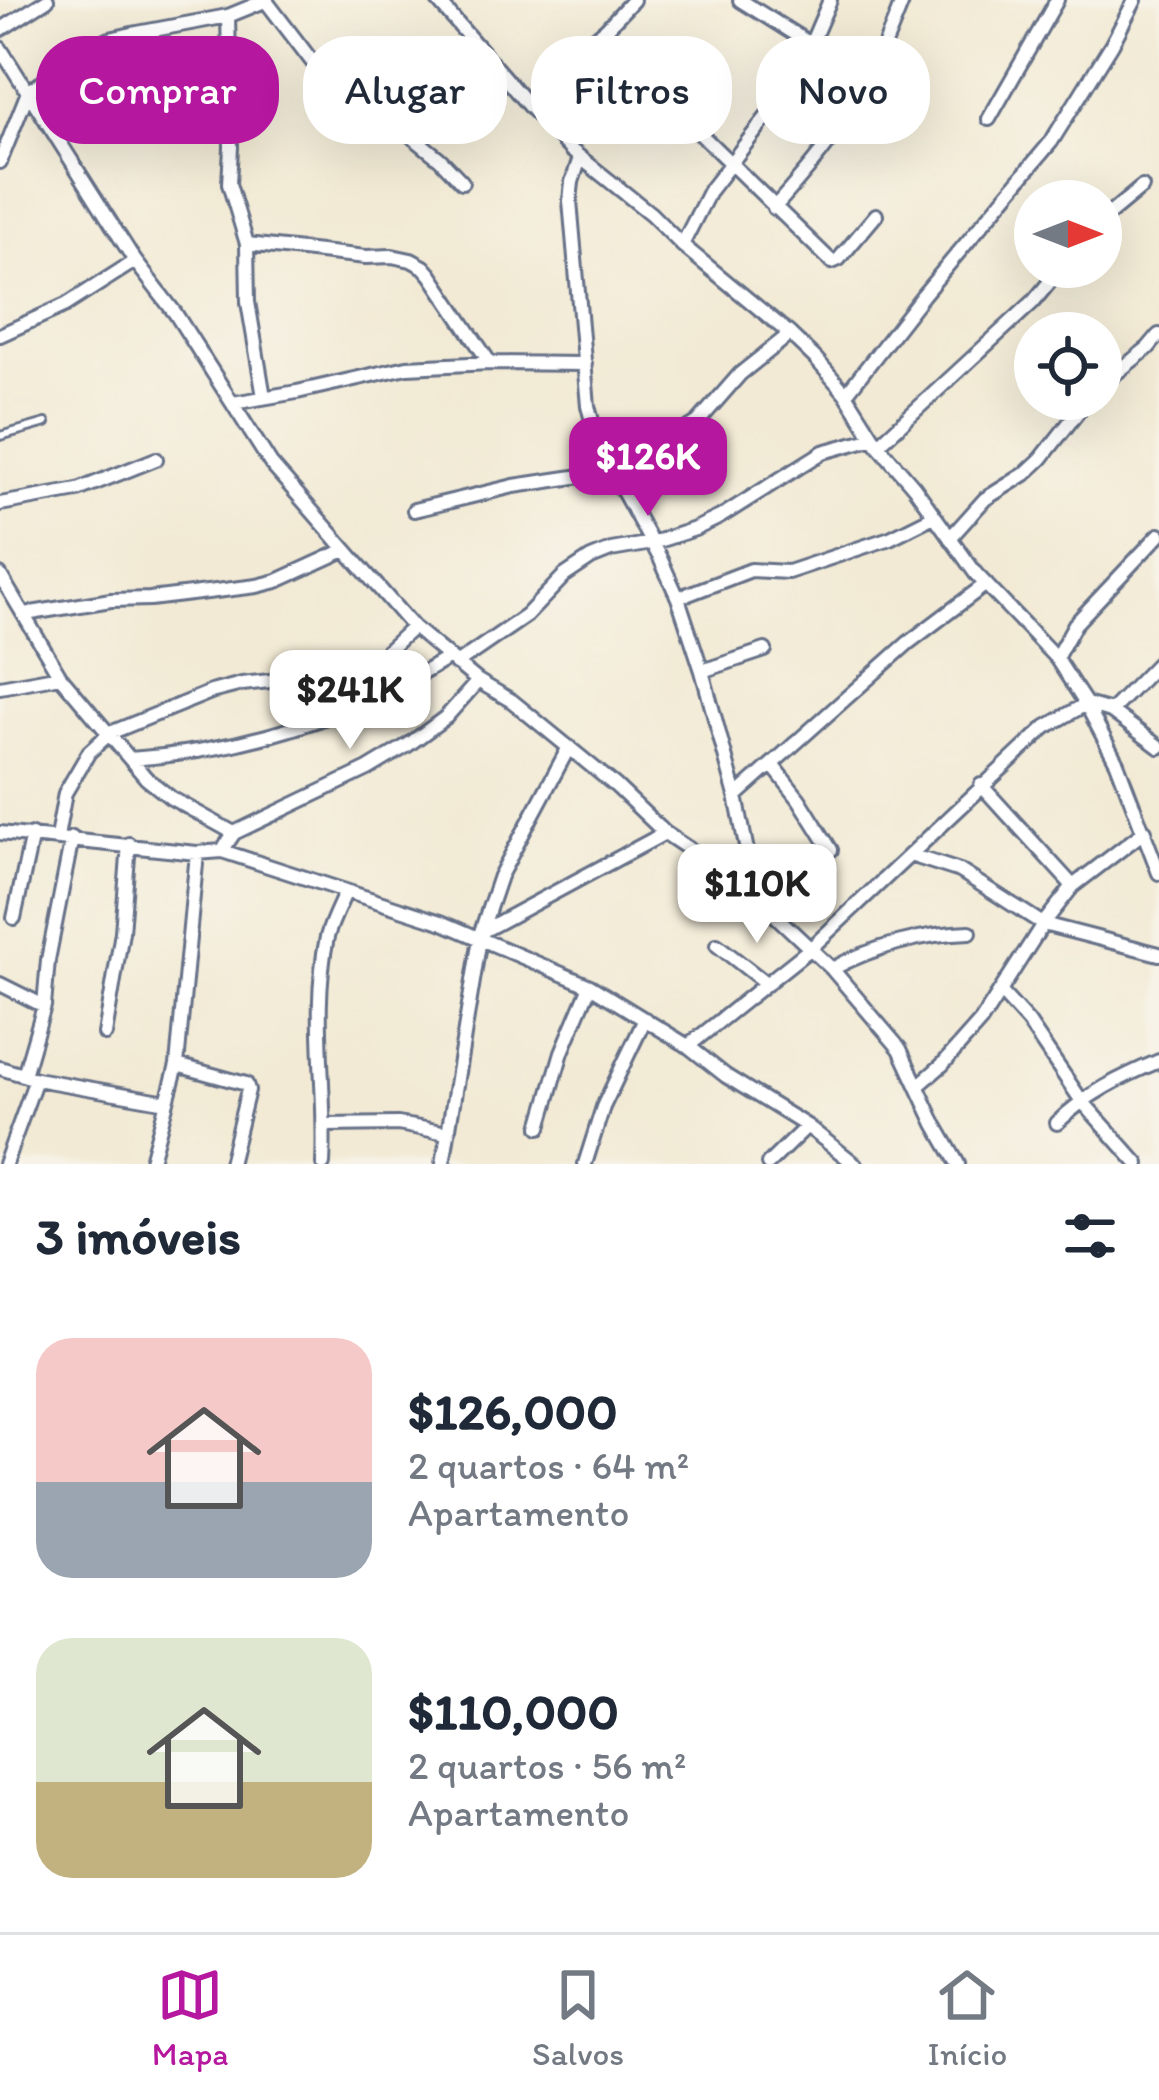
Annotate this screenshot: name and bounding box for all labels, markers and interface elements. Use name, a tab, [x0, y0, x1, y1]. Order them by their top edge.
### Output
chip: Comprar	[36, 36, 279, 144]
chip: Alugar	[303, 36, 507, 144]
chip: Filtros	[531, 36, 732, 144]
chip: Novo	[756, 36, 930, 144]
north arrow	[1014, 180, 1122, 288]
map controls	[1014, 180, 1122, 420]
button: locate	[1014, 312, 1122, 420]
pin: $126K	[564, 417, 732, 519]
text: $126K	[596, 432, 700, 479]
pin: $241K	[266, 650, 434, 752]
text: $241K	[297, 665, 403, 712]
pin: $110K	[673, 844, 841, 946]
text: $110K	[705, 859, 809, 906]
icon: filters	[1057, 1203, 1123, 1269]
text: 3 imóveis	[36, 1206, 241, 1267]
text: $126,000	[408, 1381, 618, 1442]
icon: home	[132, 1386, 276, 1530]
text: 2 quartos · 64 m²	[408, 1442, 689, 1489]
text: Apartamento	[408, 1489, 629, 1536]
text: $110,000	[408, 1681, 619, 1742]
icon: home	[132, 1686, 276, 1830]
text: 2 quartos · 56 m²	[408, 1742, 686, 1789]
text: Apartamento	[408, 1789, 629, 1836]
tab: Mapa	[152, 1962, 229, 2073]
tab: Salvos	[532, 1962, 624, 2073]
tab: Início	[928, 1962, 1007, 2073]

